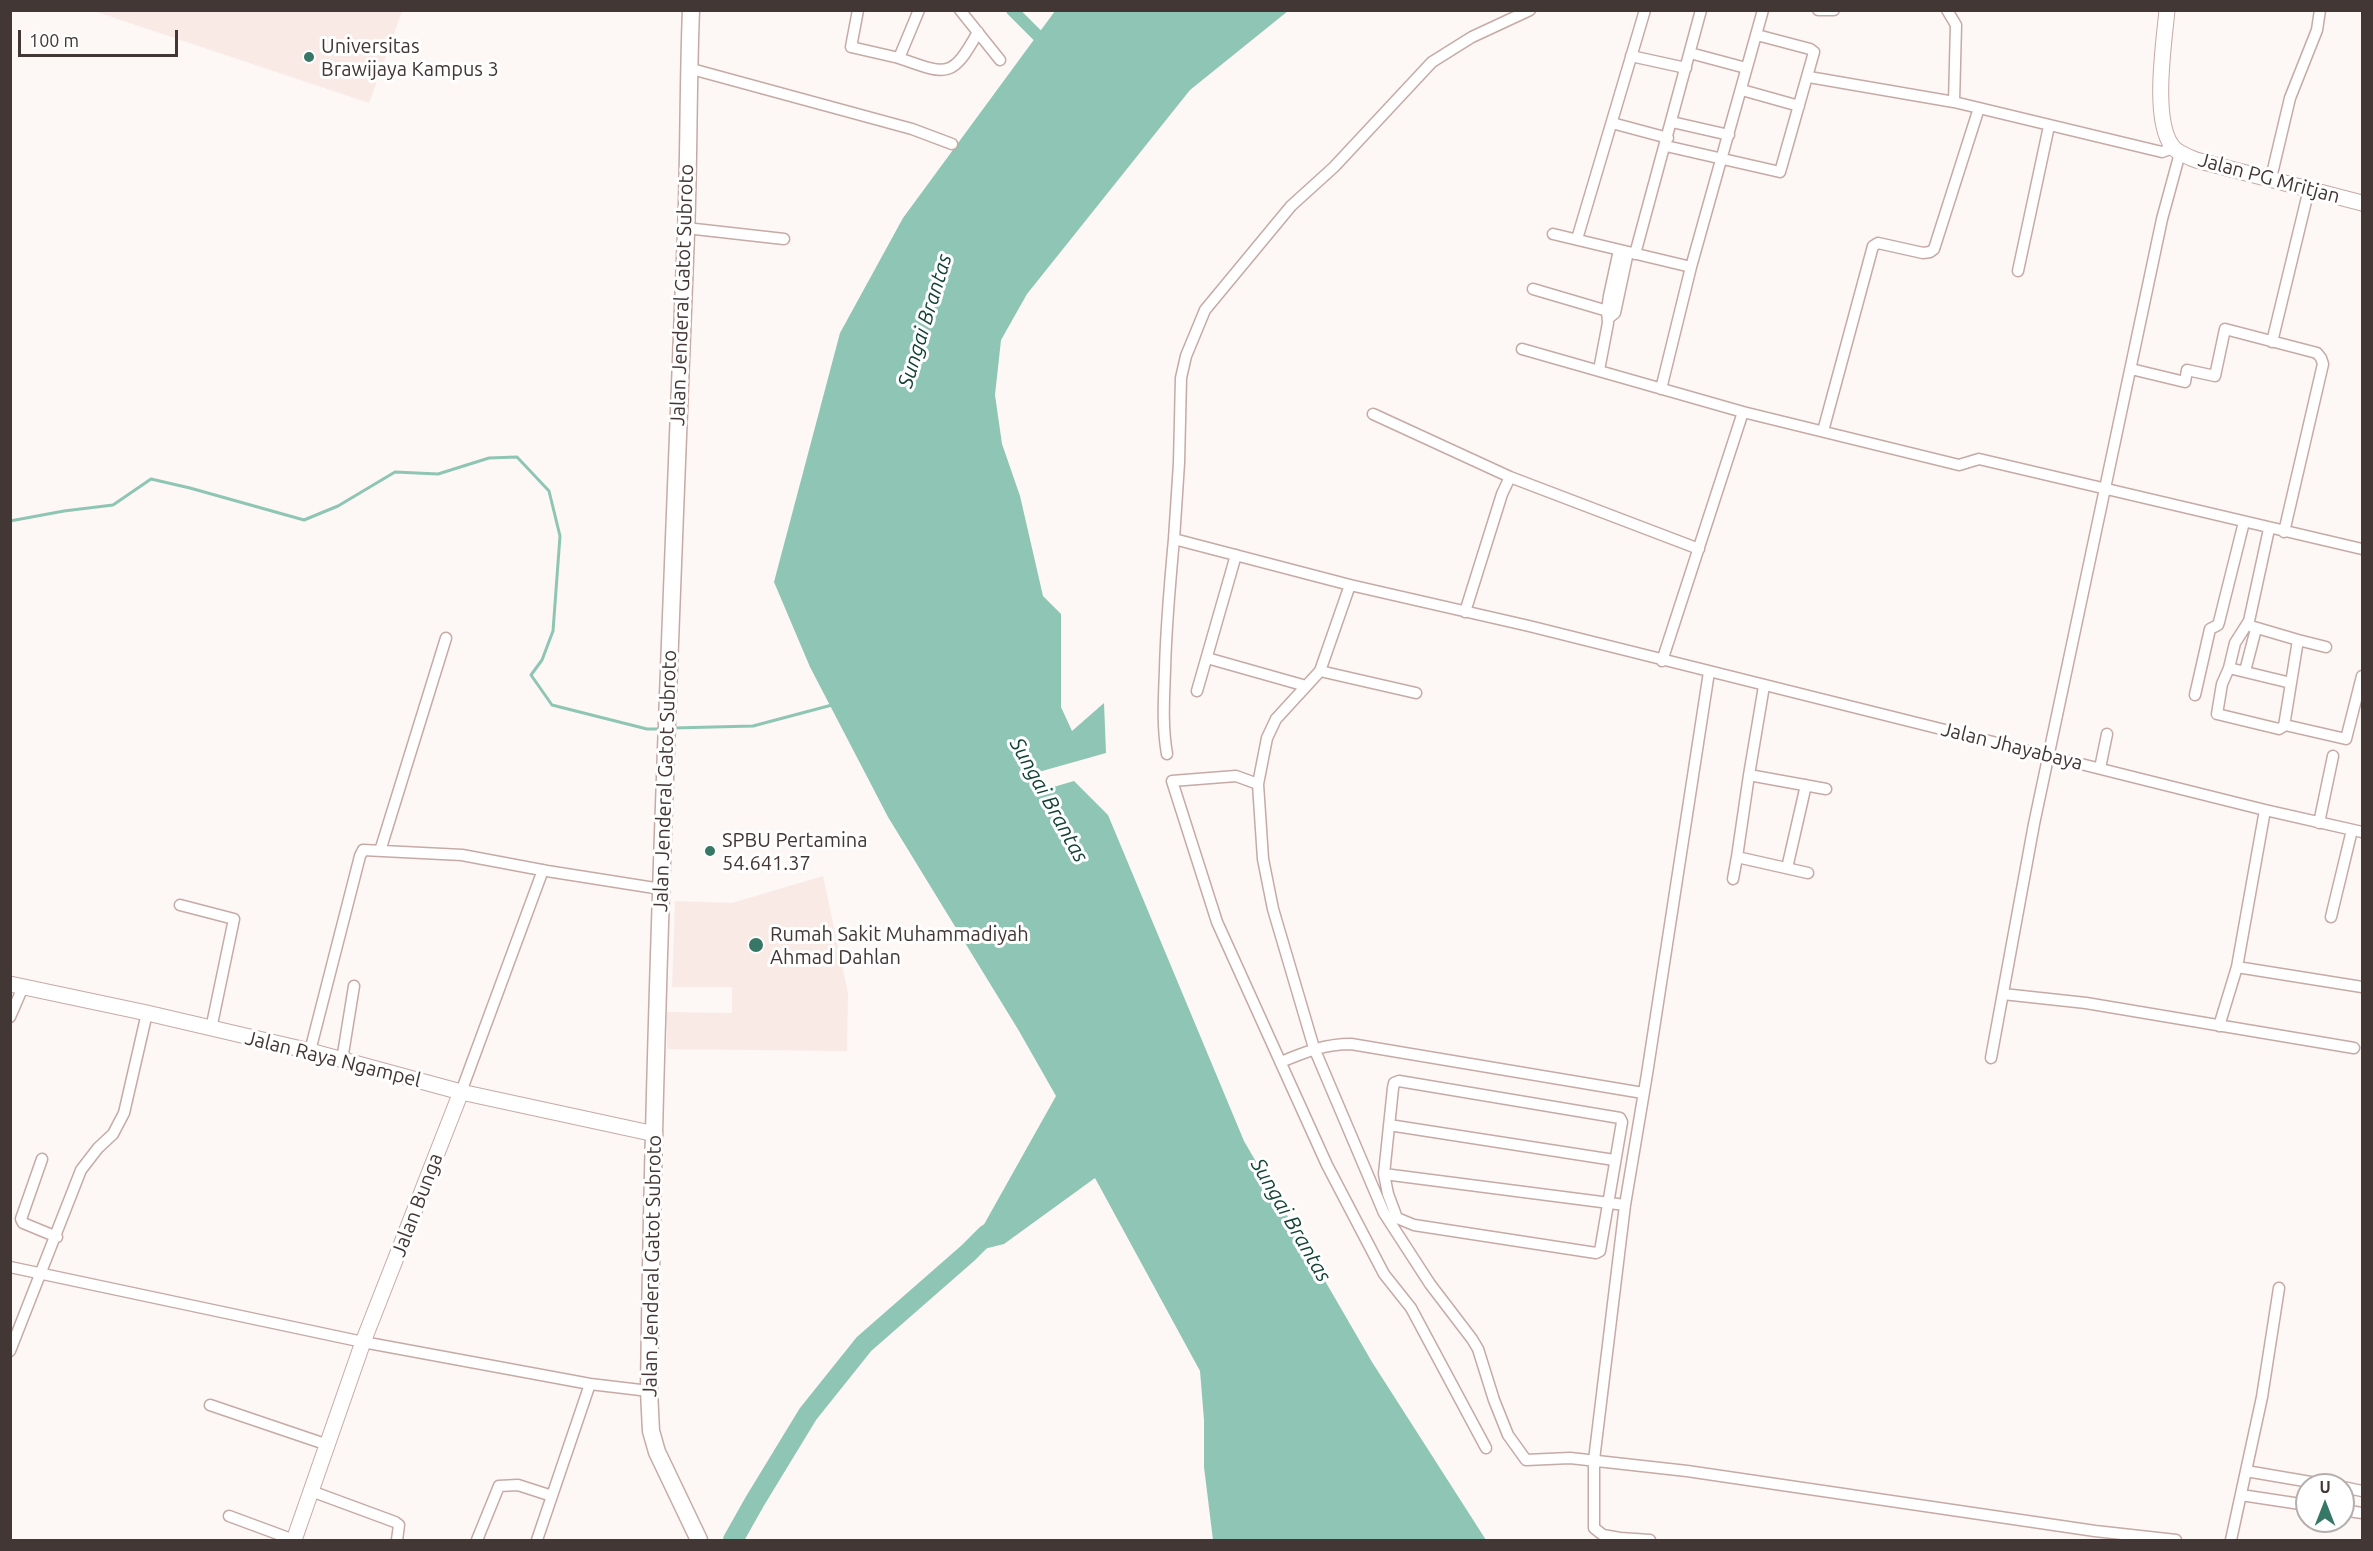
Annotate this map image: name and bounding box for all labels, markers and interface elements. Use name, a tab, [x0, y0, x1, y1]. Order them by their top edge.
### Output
scale bar	[21, 18, 182, 56]
text: 100 m	[29, 30, 79, 50]
place label: Universitas Brawijaya Kampus 3	[321, 34, 499, 81]
marker: Universitas Brawijaya Kampus 3	[302, 50, 316, 64]
street label: Jalan PG Mritjan	[2196, 148, 2342, 208]
street label: Jalan Jenderal Gatot Subroto	[665, 164, 699, 426]
water label: Sungai Brantas	[893, 251, 957, 391]
street label: Jalan Jenderal Gatot Subroto	[648, 650, 682, 912]
street label: Jalan Jhayabaya	[1939, 717, 2085, 775]
water label: Sungai Brantas	[1004, 733, 1094, 867]
place label: SPBU Pertamina 54.641.37	[722, 828, 867, 875]
marker: SPBU Pertamina 54.641.37	[703, 844, 717, 858]
place label: Rumah Sakit Muhammadiyah Ahmad Dahlan	[770, 922, 1029, 969]
marker: Rumah Sakit Muhammadiyah Ahmad Dahlan	[747, 936, 765, 954]
street label: Jalan Raya Ngampel	[243, 1026, 423, 1092]
street label: Jalan Jenderal Gatot Subroto	[638, 1135, 666, 1397]
street label: Jalan Bunga	[386, 1150, 448, 1260]
water label: Sungai Brantas	[1245, 1154, 1337, 1286]
north arrow	[2295, 1473, 2355, 1533]
text: U	[2319, 1478, 2331, 1496]

